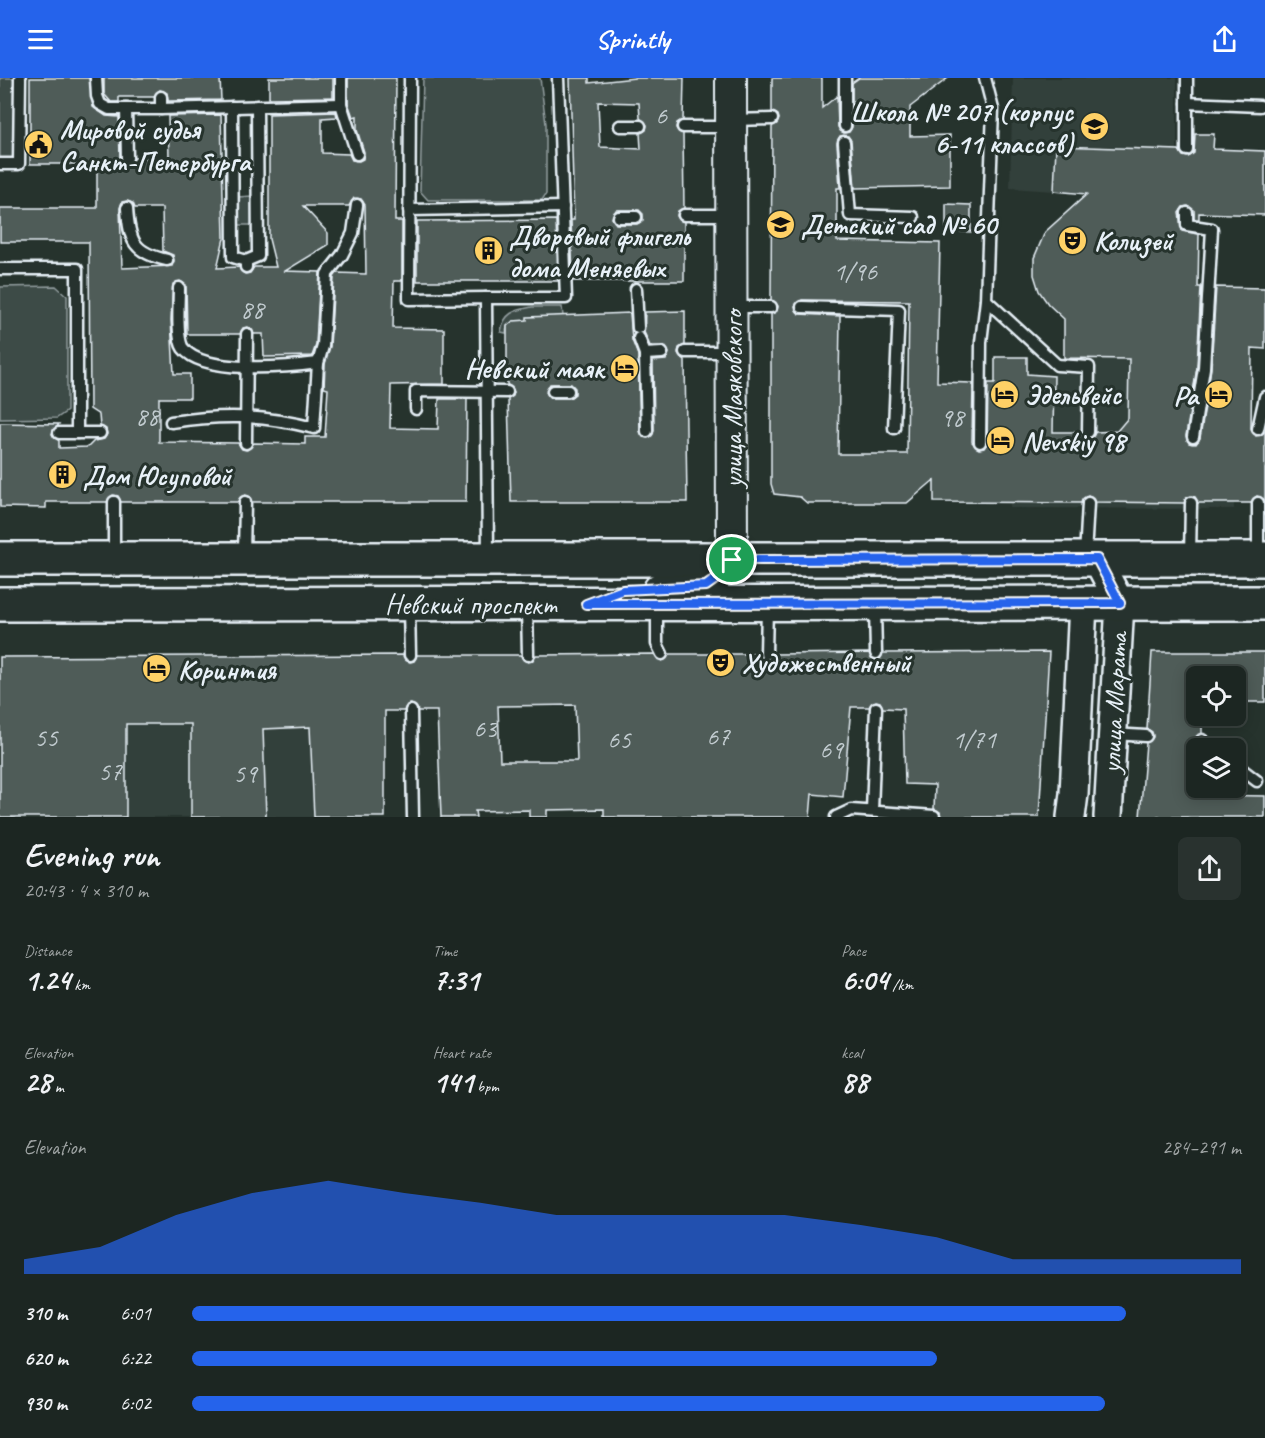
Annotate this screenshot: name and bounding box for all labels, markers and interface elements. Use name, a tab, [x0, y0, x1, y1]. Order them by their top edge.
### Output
text: Sprintly	[596, 22, 669, 56]
icon: menu	[24, 23, 57, 56]
icon: share	[1208, 23, 1241, 56]
place label: Школа № 207 (корпус 6-11 классов)	[850, 94, 1075, 161]
house number: 6	[655, 99, 668, 132]
school or university icon: Школа № 207 (корпус 6-11 классов)	[1078, 111, 1110, 143]
place label: Мировой судья Санкт-Петербурга	[60, 112, 253, 179]
public building icon: Мировой судья Санкт-Петербурга	[23, 129, 55, 161]
place label: Детский сад № 60	[801, 207, 1000, 242]
school or university icon: Детский сад № 60	[764, 208, 796, 240]
place label: Дворовый флигель дома Меняевых	[509, 218, 692, 285]
place label: Колизей	[1094, 223, 1175, 259]
theatre icon: Колизей	[1057, 224, 1089, 256]
building icon: Дворовый флигель дома Меняевых	[472, 235, 504, 267]
house number: 1/96	[833, 255, 878, 288]
house number: 88	[240, 293, 266, 326]
street label: улица Маяковского	[715, 307, 750, 490]
place label: Невский маяк	[465, 351, 606, 386]
hotel icon: Невский маяк	[609, 352, 641, 384]
place label: Эдельвейс	[1025, 377, 1123, 412]
hotel icon: Эдельвейс	[988, 378, 1020, 410]
place label: Ра	[1173, 378, 1201, 413]
hotel icon: Ра	[1203, 379, 1235, 411]
house number: 88	[135, 400, 161, 433]
house number: 98	[940, 401, 966, 434]
place label: Nevskiy 98	[1022, 424, 1129, 459]
hotel icon: Nevskiy 98	[985, 425, 1017, 457]
place label: Дом Юсуповой	[83, 458, 233, 494]
building icon: Дом Юсуповой	[46, 459, 78, 491]
pin	[706, 534, 757, 585]
icon: arrive	[715, 543, 748, 576]
street label: Невский проспект	[385, 587, 558, 622]
street label: улица Марата	[1093, 629, 1135, 776]
place label: Художественный	[742, 645, 913, 680]
theatre icon: Художественный	[705, 646, 737, 678]
place label: Коринтия	[178, 652, 277, 687]
hotel icon: Коринтия	[141, 653, 173, 685]
map controls	[1186, 666, 1246, 798]
button: locate	[1186, 666, 1246, 726]
house number: 63	[473, 712, 499, 745]
house number: 67	[706, 720, 731, 753]
house number: 55	[34, 721, 59, 754]
house number: 65	[607, 723, 632, 756]
house number: 1/71	[952, 723, 997, 756]
house number: 69	[819, 733, 845, 766]
button: layers	[1186, 738, 1246, 798]
house number: 57	[98, 755, 123, 788]
house number: 59	[233, 757, 259, 790]
text: Evening run	[24, 834, 159, 876]
button: share	[1178, 837, 1241, 900]
text: 20:43 · 4 × 310 m	[24, 878, 148, 903]
text: Distance	[24, 941, 72, 961]
text: Time	[433, 941, 457, 961]
text: Pace	[841, 941, 866, 961]
text: 1.24	[24, 961, 70, 999]
text: 7:31	[433, 961, 479, 999]
text: 6:04	[841, 961, 888, 999]
text: km	[70, 975, 90, 995]
text: /km	[888, 975, 913, 995]
text: Elevation	[24, 1043, 73, 1063]
text: Heart rate	[433, 1043, 491, 1063]
text: kcal	[841, 1043, 862, 1063]
text: 28	[24, 1063, 51, 1101]
text: 141	[433, 1063, 473, 1101]
text: 88	[841, 1063, 868, 1101]
text: m	[51, 1077, 64, 1097]
text: bpm	[473, 1077, 499, 1097]
text: Elevation	[24, 1135, 86, 1160]
text: 284–291 m	[1162, 1135, 1241, 1160]
text: 310 m	[24, 1301, 67, 1326]
text: 6:01	[120, 1301, 151, 1326]
text: 620 m	[24, 1346, 68, 1371]
text: 6:22	[120, 1346, 151, 1371]
text: 930 m	[24, 1391, 67, 1416]
text: 6:02	[120, 1391, 151, 1416]

